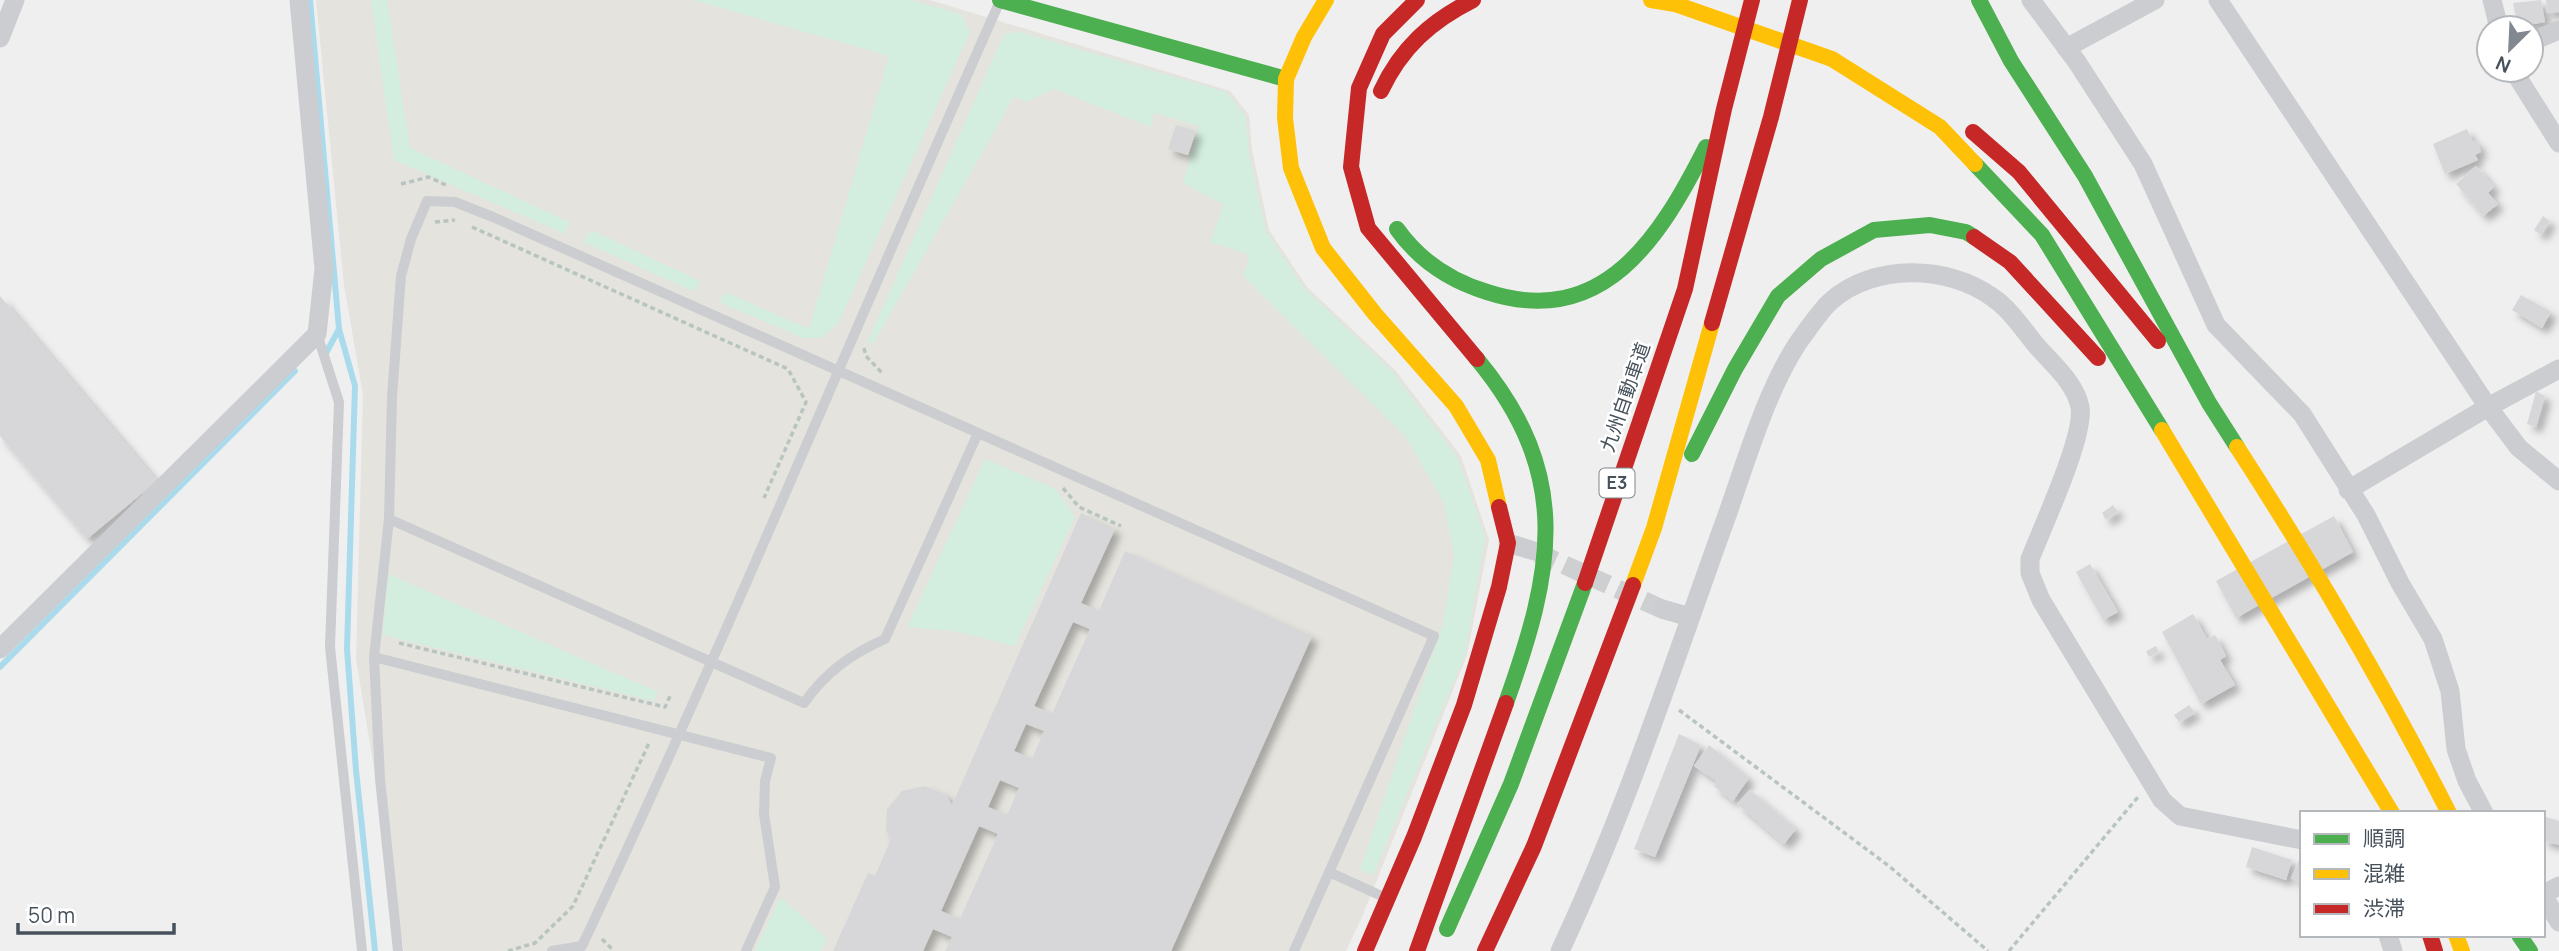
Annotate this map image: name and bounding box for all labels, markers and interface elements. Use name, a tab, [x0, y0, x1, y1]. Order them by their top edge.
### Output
north arrow	[2475, 14, 2545, 84]
text: N	[2492, 50, 2515, 79]
street label: 九州自動車道	[1594, 339, 1656, 455]
road number: E3	[1600, 468, 1634, 498]
legend	[2300, 811, 2545, 937]
text: 順調	[2363, 824, 2405, 852]
text: 混雑	[2363, 859, 2405, 887]
scale bar	[18, 892, 173, 936]
text: 渋滞	[2363, 894, 2405, 922]
text: 50 m	[28, 901, 75, 929]

